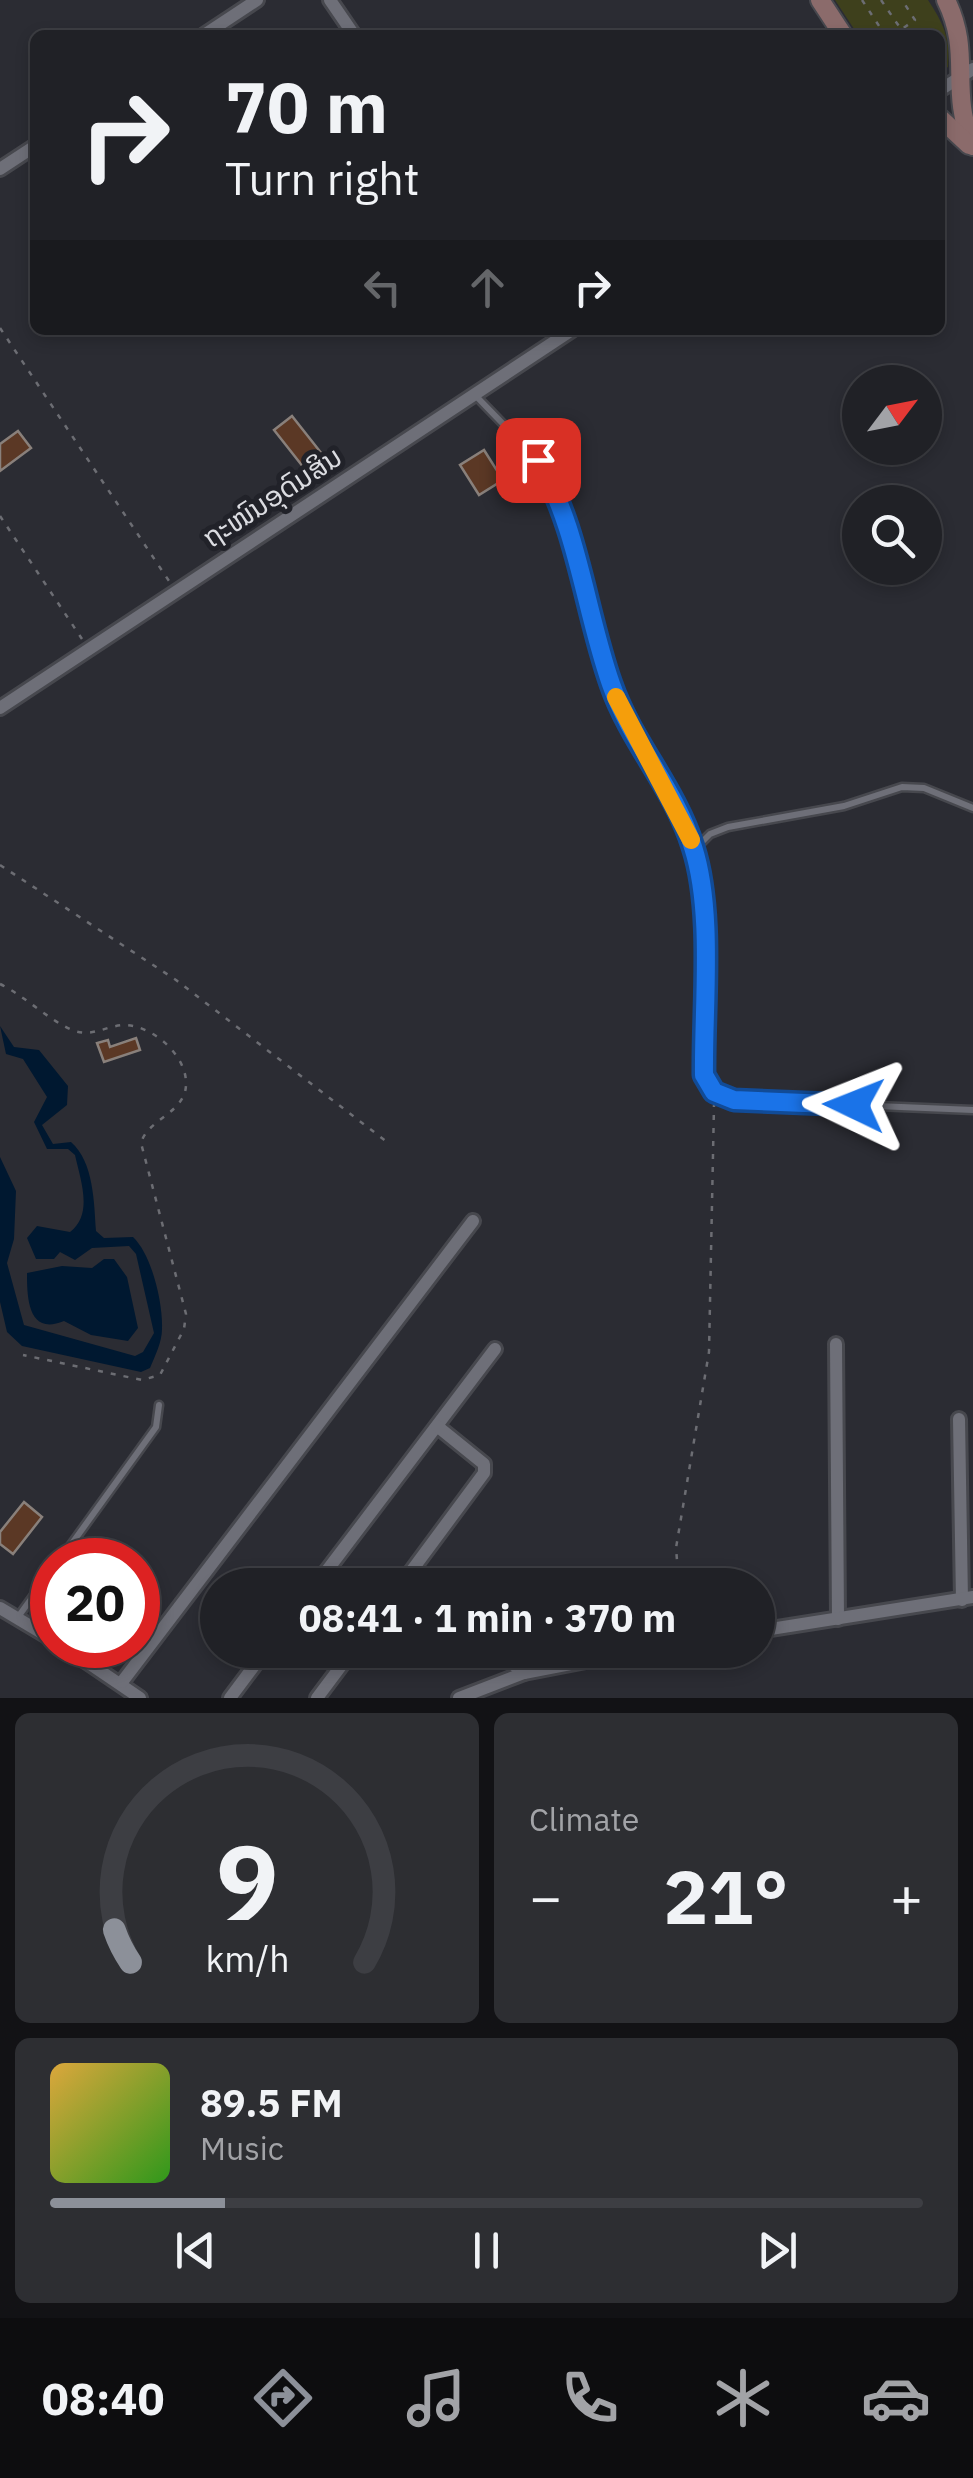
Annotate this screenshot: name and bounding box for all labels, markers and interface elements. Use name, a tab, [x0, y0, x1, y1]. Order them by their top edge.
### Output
text: 70 m	[225, 61, 388, 152]
icon: right	[60, 70, 190, 200]
text: Turn right	[225, 149, 420, 207]
icon: left	[355, 260, 410, 315]
icon: ahead	[460, 260, 515, 315]
icon: right	[565, 260, 620, 315]
north arrow	[842, 365, 942, 465]
map controls	[842, 365, 942, 585]
pin	[496, 418, 581, 503]
icon: arrive	[511, 433, 566, 488]
street label: ຖະໜົນອຸດົມສິນ	[195, 438, 349, 555]
button: search	[842, 485, 942, 585]
position arrow	[802, 1053, 906, 1157]
speed limit sign: 20	[30, 1538, 160, 1668]
text: 08:41 · 1 min · 370 m	[299, 1593, 676, 1642]
text: Climate	[529, 1798, 639, 1840]
text: 9	[216, 1813, 278, 1949]
text: 21°	[663, 1847, 789, 1945]
text: −	[529, 1861, 562, 1932]
text: +	[890, 1861, 923, 1932]
text: km/h	[205, 1935, 289, 1982]
text: 89.5 FM	[200, 2078, 343, 2127]
text: Music	[200, 2127, 284, 2169]
icon: previous	[168, 2223, 223, 2278]
icon: pause	[459, 2223, 514, 2278]
icon: next	[750, 2223, 805, 2278]
icon: directions	[248, 2363, 318, 2433]
icon: music	[401, 2363, 471, 2433]
icon: phone	[555, 2363, 625, 2433]
icon: climate	[708, 2363, 778, 2433]
icon: car	[861, 2363, 931, 2433]
text: 08:40	[42, 2369, 165, 2427]

